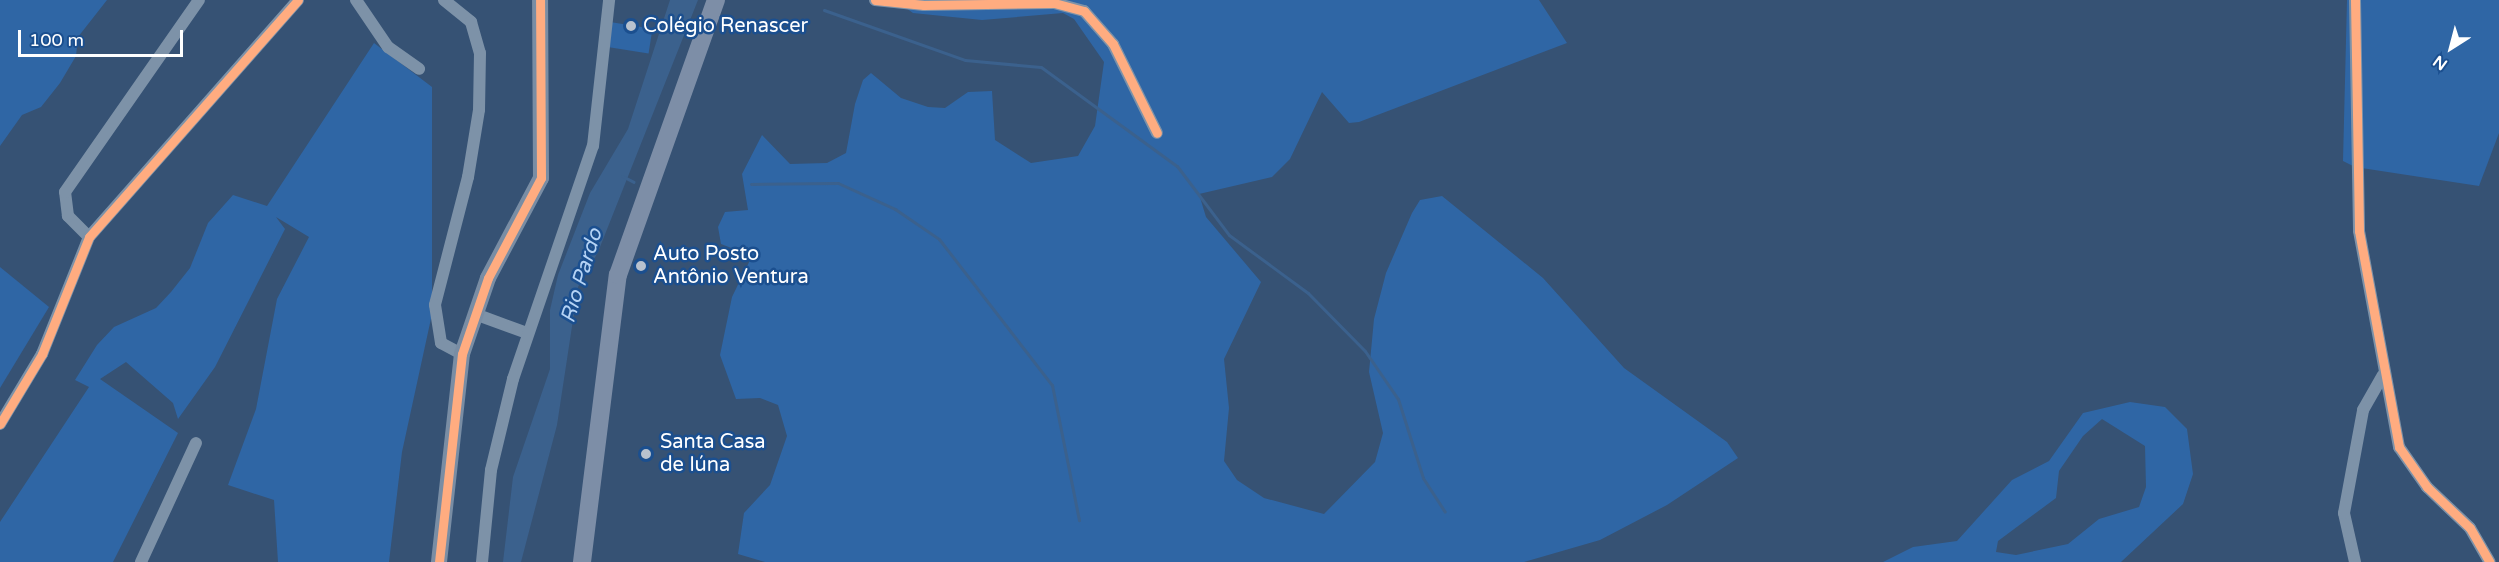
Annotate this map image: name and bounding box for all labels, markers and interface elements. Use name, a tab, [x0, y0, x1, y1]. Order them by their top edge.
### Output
place label: Colégio Renascer	[643, 14, 808, 38]
scale bar	[21, 18, 186, 56]
north arrow	[2421, 18, 2481, 78]
marker: Colégio Renascer	[624, 19, 638, 33]
text: 100 m	[29, 29, 84, 51]
text: N	[2429, 51, 2452, 74]
water label: Rio Pardo	[556, 226, 608, 326]
place label: Auto Posto Antônio Ventura	[653, 243, 809, 290]
marker: Auto Posto Antônio Ventura	[634, 259, 648, 273]
place label: Santa Casa de Iúna	[660, 430, 766, 477]
marker: Santa Casa de Iúna	[637, 445, 655, 463]

